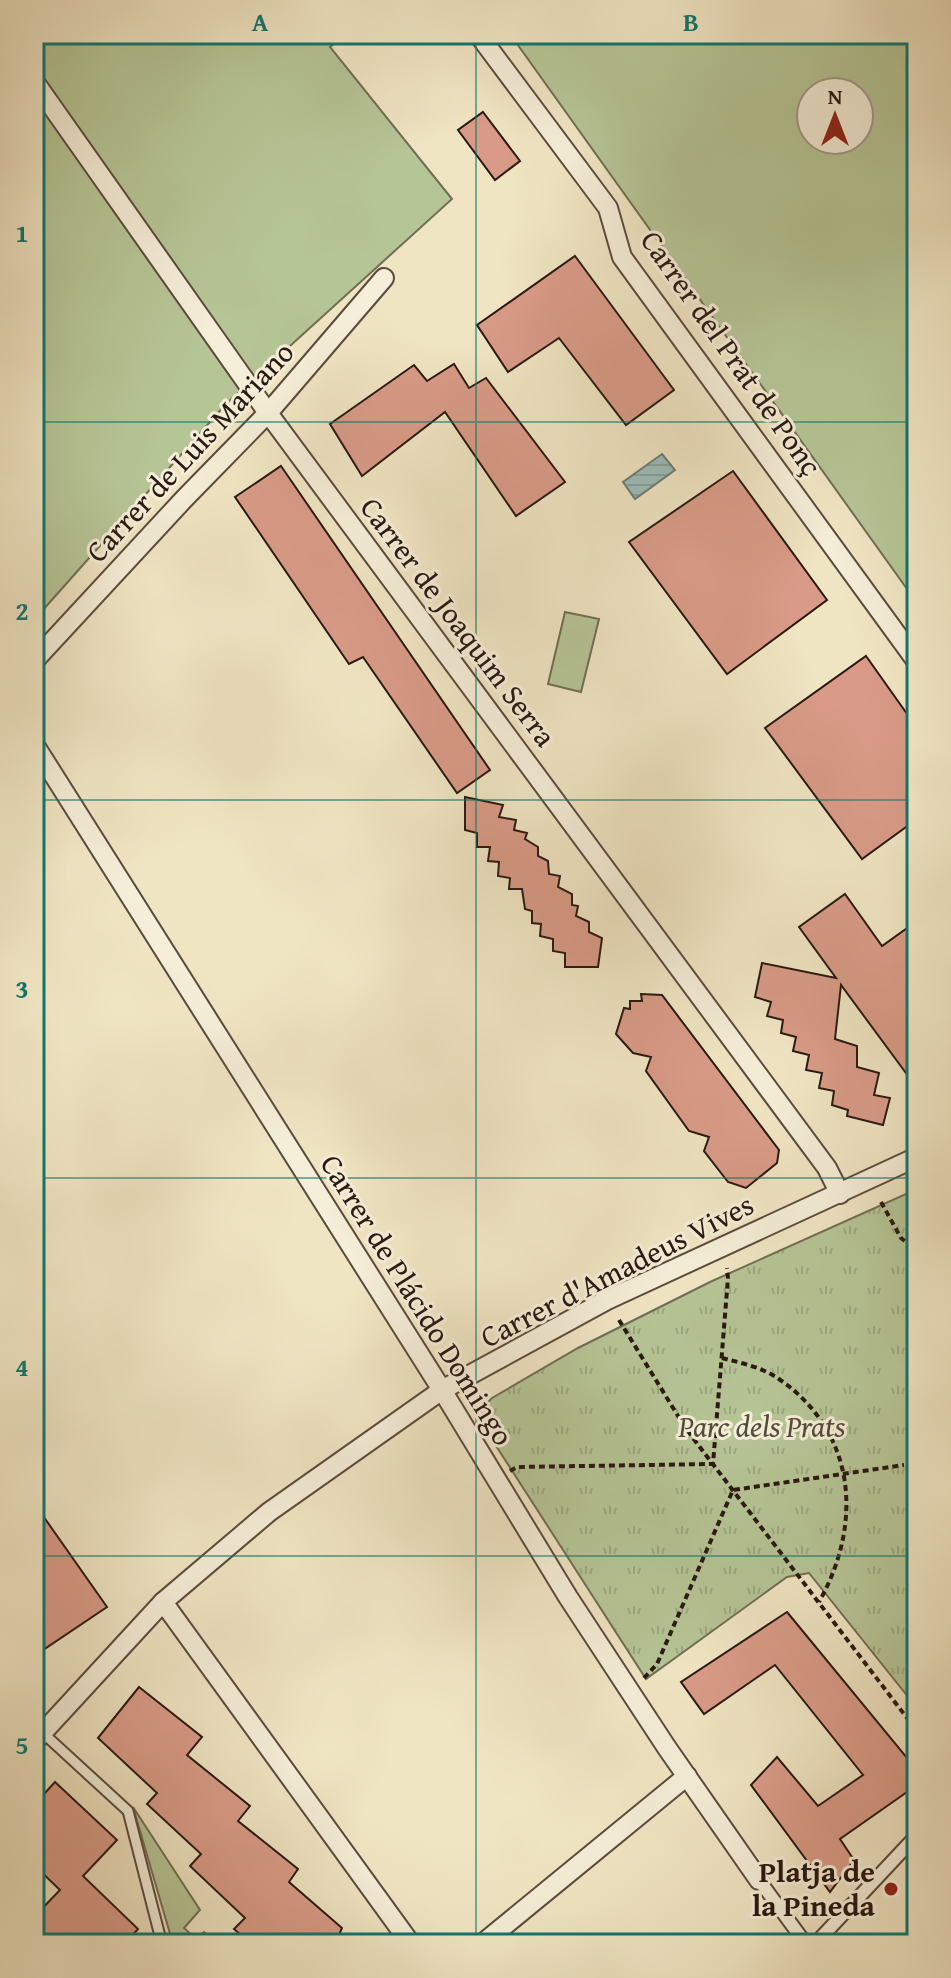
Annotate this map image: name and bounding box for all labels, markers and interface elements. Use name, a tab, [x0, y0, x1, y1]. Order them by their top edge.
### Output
text: A	[252, 2, 269, 41]
text: B	[683, 2, 699, 41]
north arrow	[795, 76, 875, 156]
text: N	[828, 80, 843, 112]
text: 1	[15, 213, 29, 252]
street label: Carrer del Prat de Ponç	[630, 221, 833, 484]
street label: Carrer de Luis Mariano	[75, 331, 304, 572]
street label: Carrer de Joaquim Serra	[350, 487, 567, 755]
text: 2	[15, 591, 29, 630]
text: 3	[15, 969, 29, 1008]
street label: Carrer de Plácido Domingo	[310, 1145, 526, 1454]
street label: Carrer d'Amadeus Vives	[472, 1182, 761, 1358]
text: 4	[15, 1347, 29, 1386]
park label: Parc dels Prats	[678, 1404, 846, 1448]
text: 5	[15, 1725, 29, 1764]
place label: Platja de la Pineda	[752, 1849, 876, 1927]
marker: Platja de la Pineda	[882, 1880, 900, 1898]

